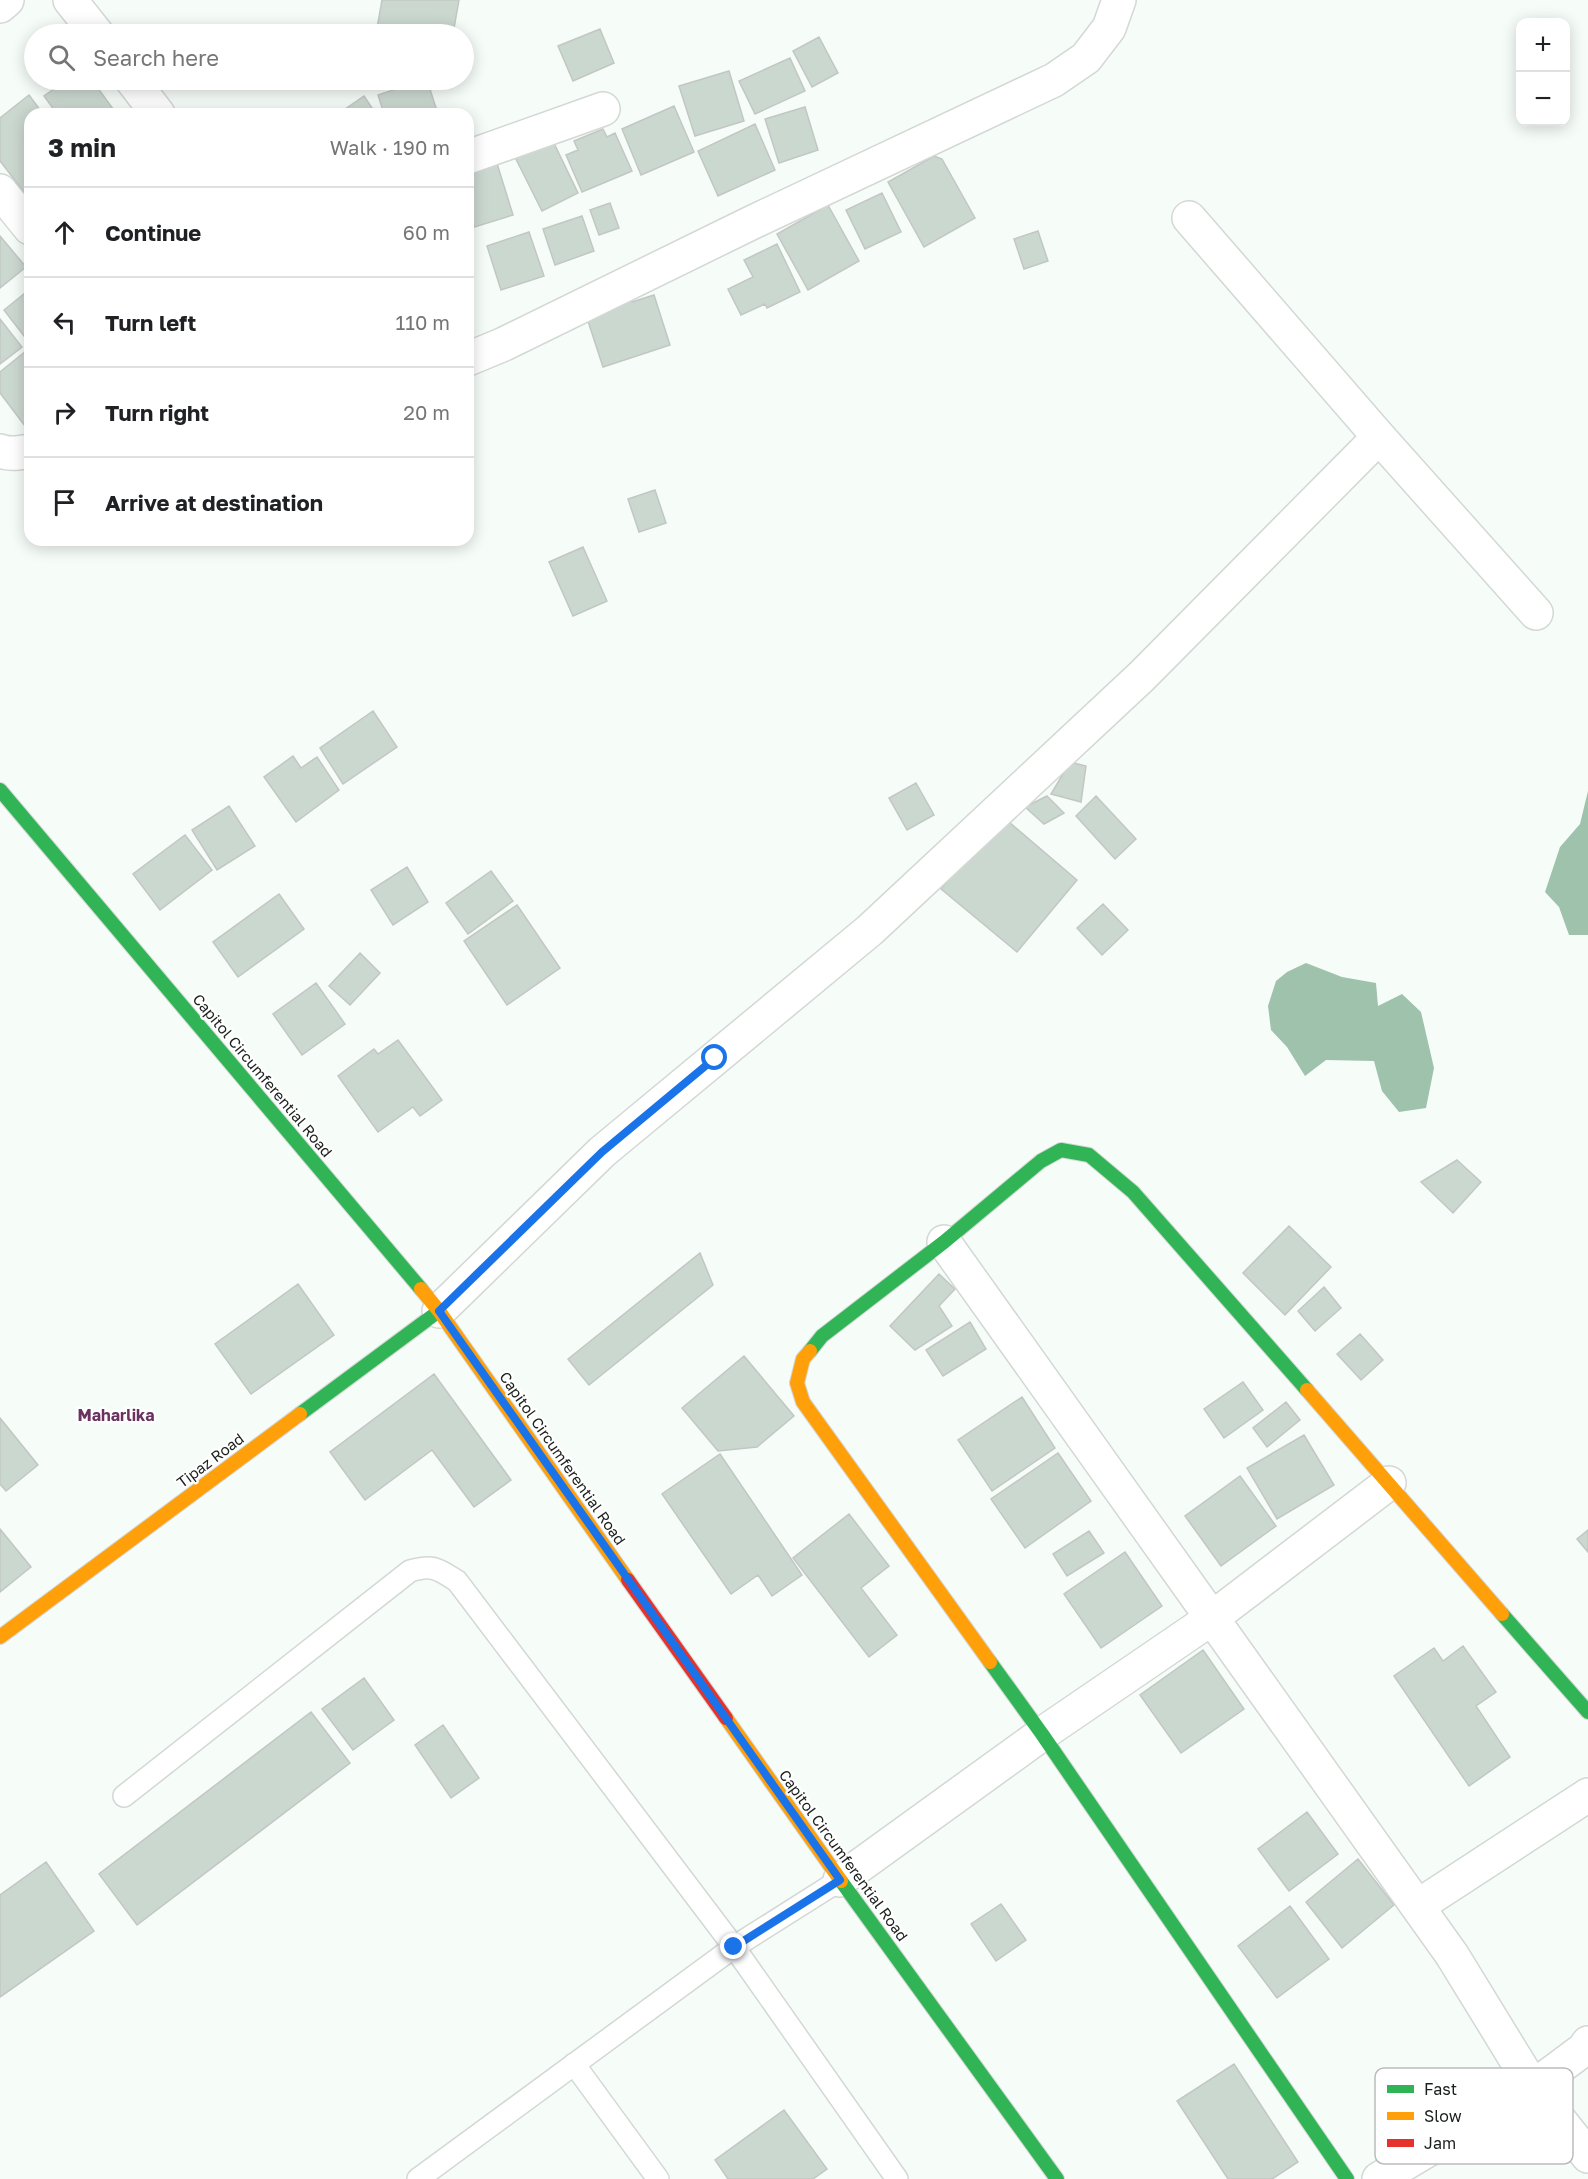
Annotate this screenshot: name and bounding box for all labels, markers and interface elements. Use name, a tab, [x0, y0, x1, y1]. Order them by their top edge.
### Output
map controls	[1516, 18, 1570, 126]
button: +	[1516, 18, 1570, 72]
search box	[24, 24, 474, 90]
icon: search	[45, 41, 78, 74]
text: Search here	[93, 44, 219, 71]
button: −	[1516, 72, 1570, 126]
text: 3 min	[48, 132, 116, 163]
text: Walk · 190 m	[330, 135, 450, 159]
icon: ahead	[48, 216, 81, 249]
text: Continue	[105, 219, 201, 246]
text: 60 m	[403, 220, 450, 244]
icon: left	[48, 306, 81, 339]
text: Turn left	[105, 309, 196, 336]
text: 110 m	[396, 310, 450, 334]
icon: right	[48, 396, 81, 429]
text: Turn right	[105, 399, 209, 426]
text: 20 m	[403, 400, 450, 424]
icon: arrive	[48, 486, 81, 519]
text: Arrive at destination	[105, 489, 323, 516]
street label: Capitol Circumferential Road	[190, 990, 336, 1160]
route start	[701, 1044, 727, 1070]
street label: Capitol Circumferential Road	[496, 1368, 630, 1548]
district label: Maharlika	[78, 1405, 154, 1425]
street label: Tipaz Road	[173, 1429, 247, 1491]
street label: Capitol Circumferential Road	[776, 1766, 912, 1944]
route end	[720, 1933, 746, 1959]
legend	[1375, 2068, 1573, 2164]
text: Fast	[1424, 2079, 1457, 2099]
text: Slow	[1424, 2106, 1462, 2126]
text: Jam	[1424, 2133, 1456, 2153]

